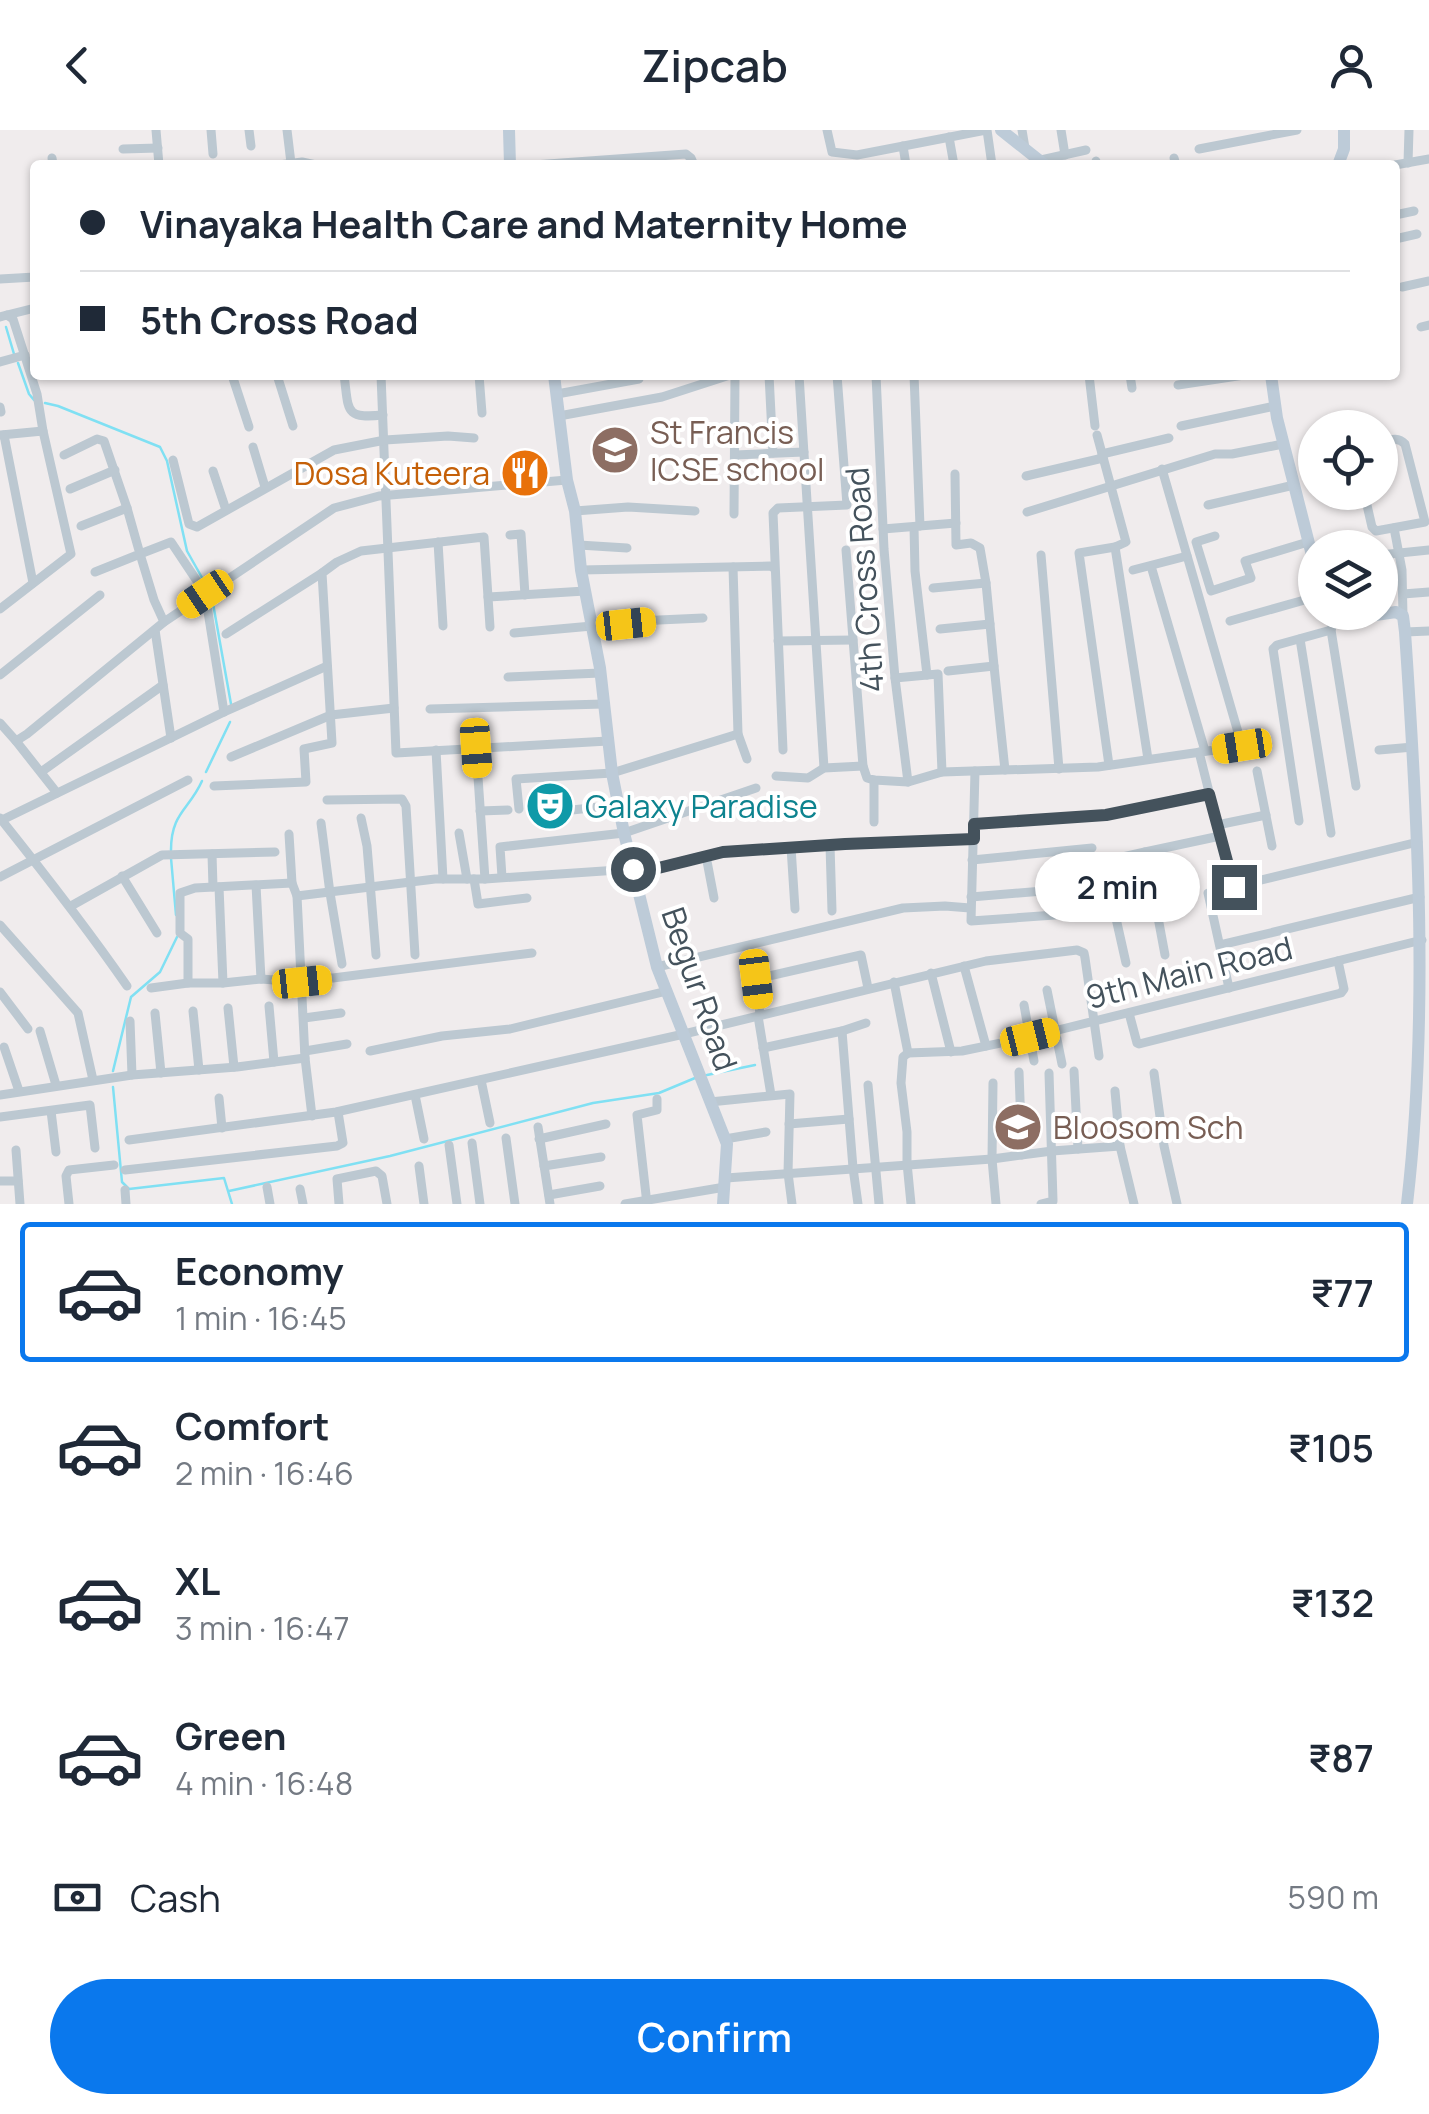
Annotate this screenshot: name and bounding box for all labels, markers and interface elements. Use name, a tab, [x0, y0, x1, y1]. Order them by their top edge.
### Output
text: Zipcab	[641, 34, 788, 96]
icon: back	[50, 38, 105, 93]
icon: person	[1324, 38, 1379, 93]
text: Vinayaka Health Care and Maternity Home	[140, 197, 908, 249]
text: 5th Cross Road	[140, 293, 419, 345]
place label: St Francis ICSE school	[650, 410, 825, 491]
map controls	[1298, 410, 1398, 630]
button: locate	[1298, 410, 1398, 510]
school or university icon: St Francis ICSE school	[589, 424, 641, 476]
restaurant icon: Dosa Kuteera	[499, 447, 551, 499]
place label: Dosa Kuteera	[294, 451, 490, 495]
street label: 4th Cross Road	[834, 466, 894, 694]
button: layers	[1298, 530, 1398, 630]
car	[172, 565, 238, 623]
car	[595, 606, 657, 642]
car	[459, 717, 493, 779]
car	[1210, 726, 1274, 766]
theatre icon: Galaxy Paradise	[524, 780, 576, 832]
place label: Galaxy Paradise	[585, 784, 818, 828]
route start	[611, 847, 656, 892]
callout: 2 min	[1034, 852, 1199, 922]
text: 2 min	[1077, 865, 1158, 909]
route end	[1212, 865, 1257, 910]
street label: Begur Road	[652, 901, 748, 1077]
street label: 9th Main Road	[1081, 925, 1297, 1019]
car	[737, 947, 775, 1011]
car	[271, 964, 333, 1000]
car	[997, 1015, 1063, 1059]
school or university icon: Bloosom Sch	[992, 1101, 1044, 1153]
place label: Bloosom Sch	[1053, 1105, 1244, 1149]
text: Economy	[175, 1244, 344, 1296]
icon: car	[55, 1247, 145, 1337]
text: ₹77	[1310, 1266, 1374, 1318]
text: 1 min · 16:45	[175, 1296, 347, 1340]
text: Comfort	[175, 1399, 329, 1451]
icon: car	[55, 1402, 145, 1492]
text: ₹105	[1288, 1421, 1374, 1473]
text: 2 min · 16:46	[175, 1451, 354, 1495]
text: XL	[175, 1554, 220, 1606]
icon: car	[55, 1557, 145, 1647]
text: ₹132	[1291, 1576, 1374, 1628]
text: 3 min · 16:47	[175, 1606, 350, 1650]
text: Green	[175, 1709, 287, 1761]
icon: car	[55, 1712, 145, 1802]
text: ₹87	[1308, 1731, 1374, 1783]
text: 4 min · 16:48	[175, 1761, 353, 1805]
icon: cash	[50, 1870, 105, 1925]
text: Cash	[130, 1871, 221, 1923]
text: 590 m	[1288, 1875, 1379, 1919]
button: Confirm	[50, 1979, 1379, 2094]

